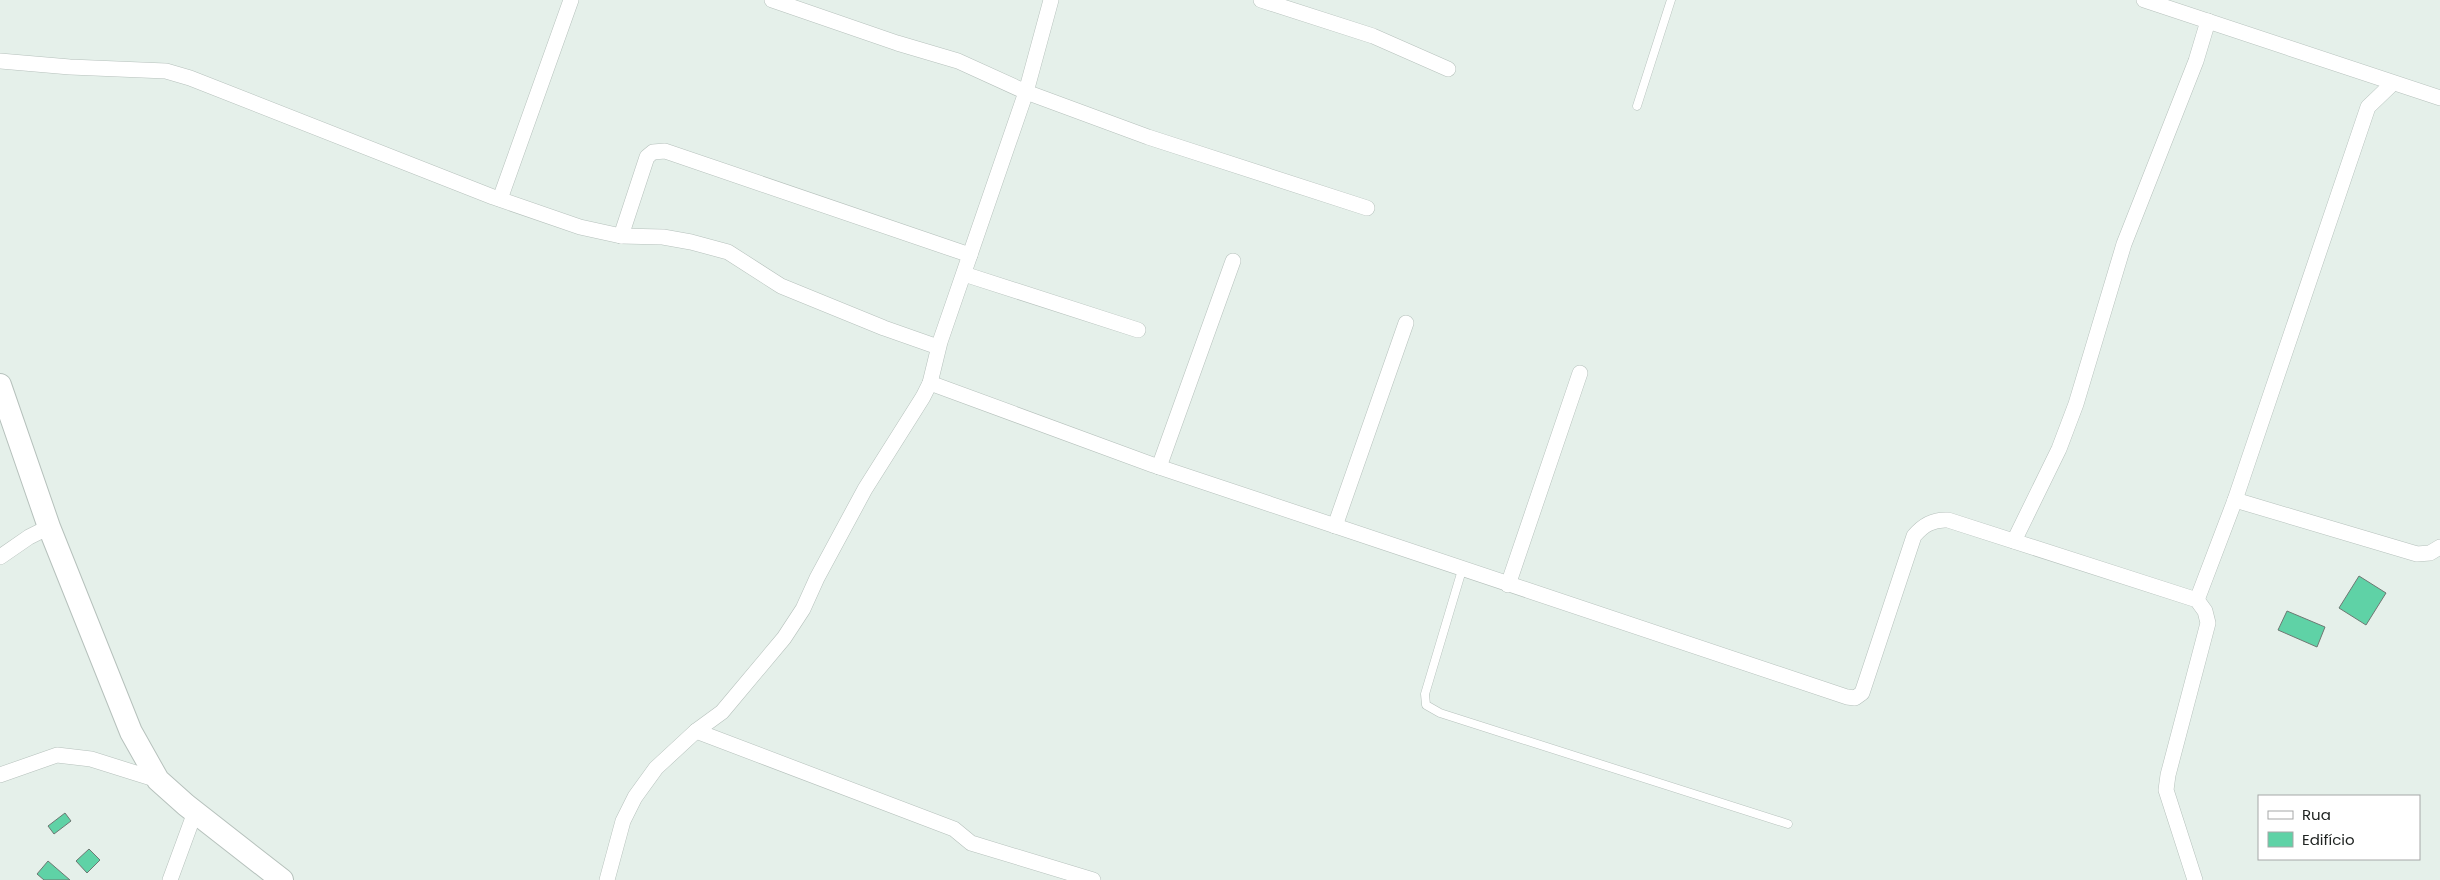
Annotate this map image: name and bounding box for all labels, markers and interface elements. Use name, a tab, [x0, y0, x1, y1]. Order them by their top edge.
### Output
legend	[2258, 795, 2420, 860]
text: Rua	[2302, 804, 2331, 825]
text: Edifício	[2302, 829, 2355, 850]

